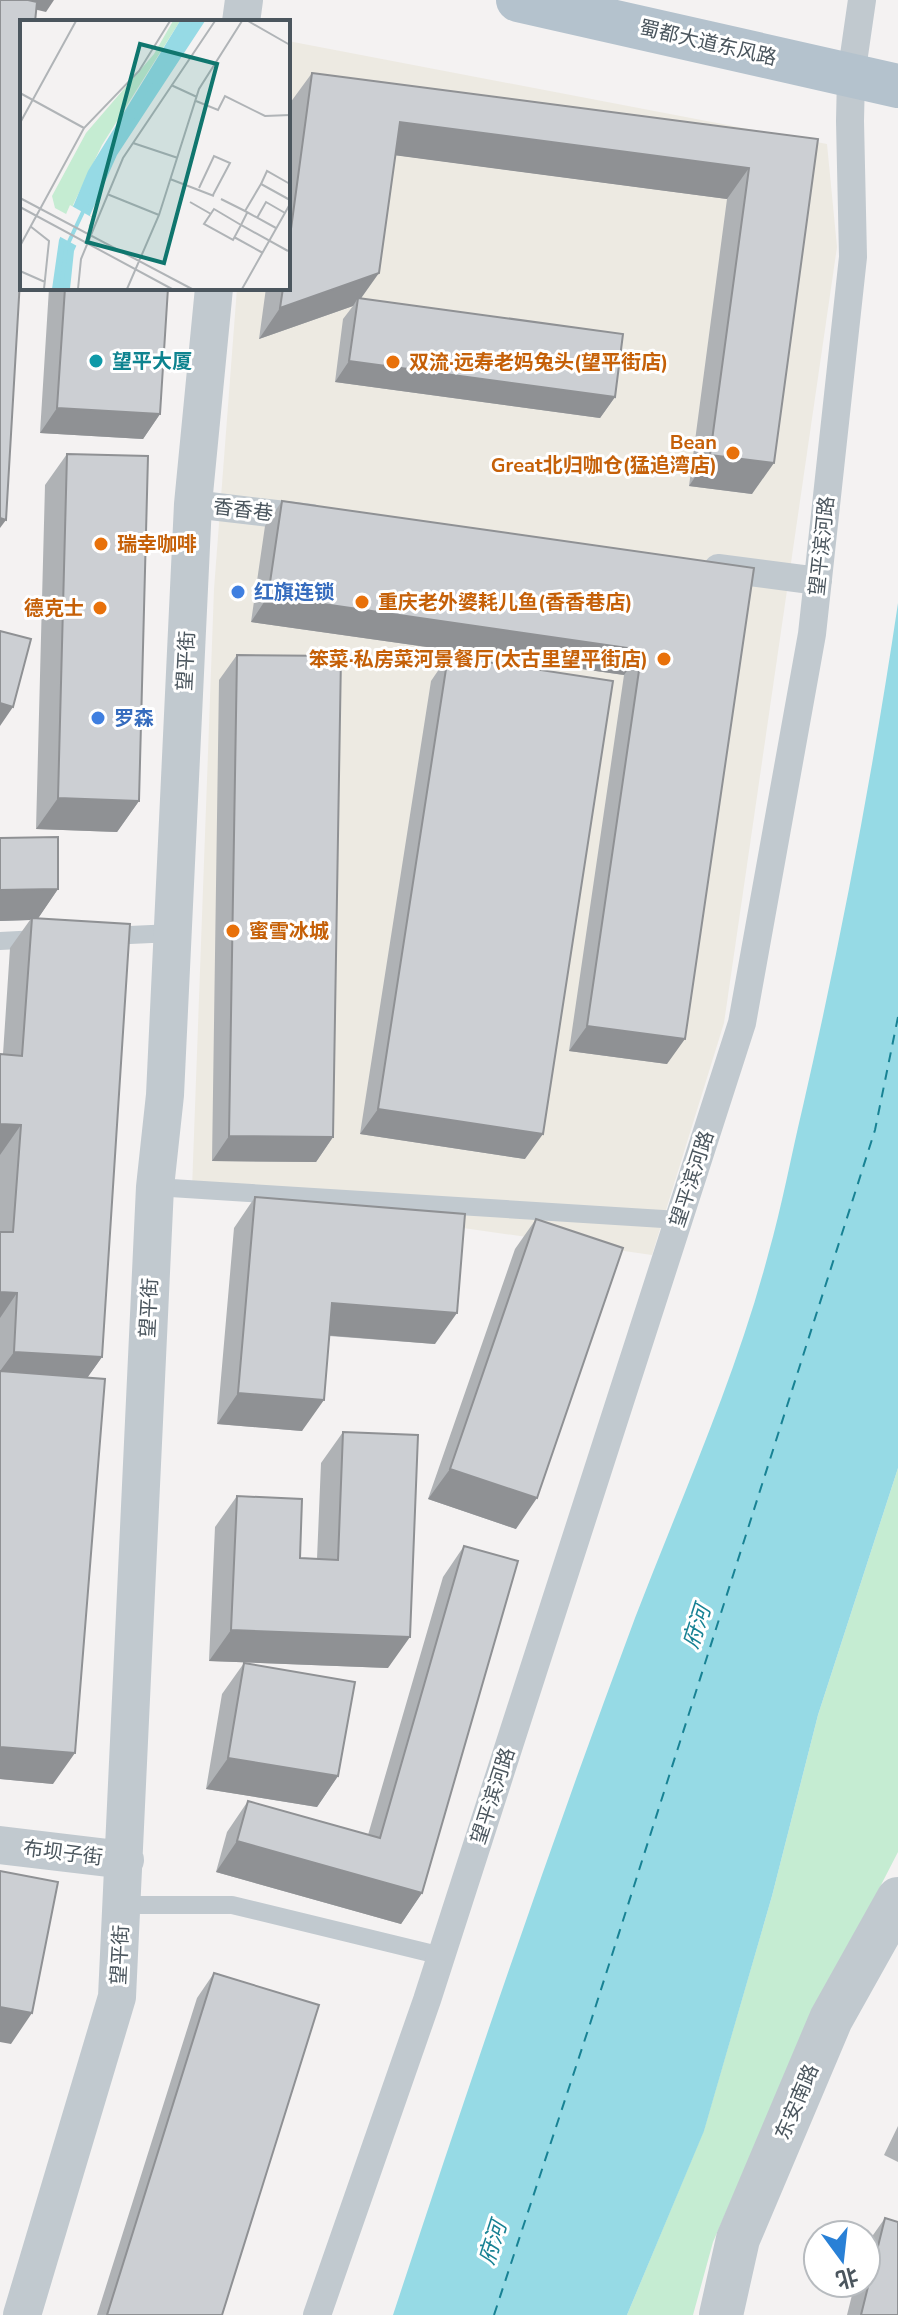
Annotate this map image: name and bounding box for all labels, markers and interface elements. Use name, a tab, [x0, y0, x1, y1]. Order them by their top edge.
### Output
street label: 蜀都大道东风路	[637, 14, 779, 72]
inset map	[20, 20, 290, 290]
place label: 望平大厦	[112, 348, 192, 375]
place label: 双流·远寿老妈兔头(望平街店)	[409, 349, 668, 376]
marker: 望平大厦	[87, 352, 105, 370]
marker: 双流·远寿老妈兔头(望平街店)	[384, 353, 402, 371]
place label: Bean Great北归咖仓(猛追湾店)	[491, 429, 717, 479]
marker: Bean Great北归咖仓(猛追湾店)	[724, 444, 742, 462]
street label: 香香巷	[212, 493, 274, 527]
street label: 望平滨河路	[803, 495, 841, 597]
place label: 瑞幸咖啡	[117, 531, 197, 558]
marker: 瑞幸咖啡	[92, 535, 110, 553]
place label: 红旗连锁	[254, 579, 335, 606]
marker: 红旗连锁	[229, 583, 247, 601]
place label: 重庆老外婆耗儿鱼(香香巷店)	[378, 589, 632, 616]
marker: 重庆老外婆耗儿鱼(香香巷店)	[353, 593, 371, 611]
place label: 德克士	[24, 595, 84, 622]
marker: 德克士	[91, 599, 109, 617]
street label: 望平街	[171, 630, 201, 692]
place label: 笨菜·私房菜河景餐厅(太古里望平街店)	[309, 646, 648, 673]
marker: 笨菜·私房菜河景餐厅(太古里望平街店)	[655, 650, 673, 668]
place label: 罗森	[114, 705, 154, 732]
marker: 罗森	[89, 709, 107, 727]
place label: 蜜雪冰城	[249, 918, 329, 945]
marker: 蜜雪冰城	[224, 922, 242, 940]
street label: 望平滨河路	[664, 1127, 720, 1231]
street label: 望平街	[134, 1277, 164, 1339]
water label: 府河	[676, 1598, 719, 1653]
street label: 望平滨河路	[465, 1744, 521, 1848]
street label: 布坝子街	[22, 1835, 104, 1871]
street label: 望平街	[105, 1924, 135, 1986]
street label: 东安南路	[769, 2060, 825, 2144]
water label: 府河	[472, 2214, 515, 2269]
north arrow	[802, 2219, 882, 2299]
text: 北	[832, 2260, 861, 2295]

